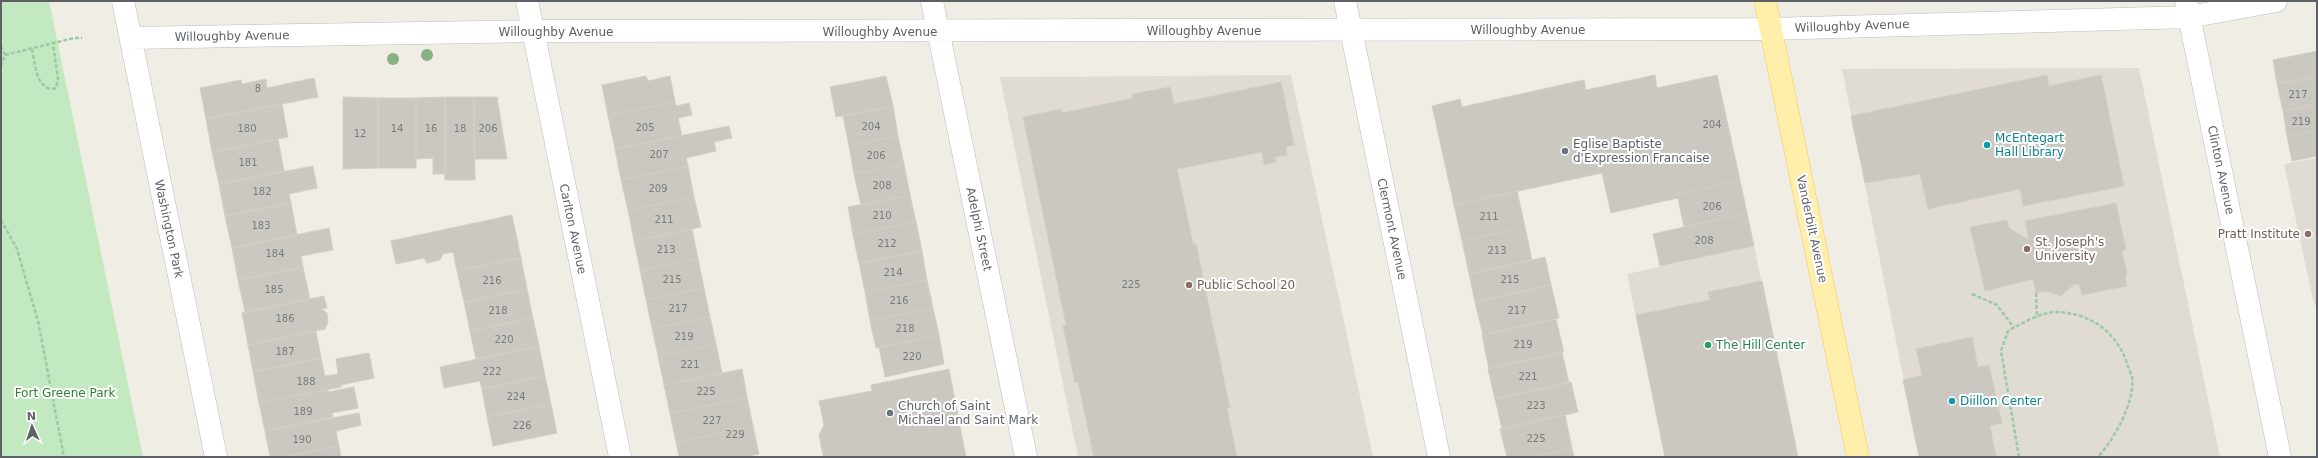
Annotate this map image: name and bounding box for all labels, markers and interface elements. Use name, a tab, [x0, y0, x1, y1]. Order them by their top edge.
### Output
street label: Willoughby Avenue	[1794, 17, 1910, 35]
street label: Willoughby Avenue	[1471, 23, 1585, 37]
street label: Willoughby Avenue	[1147, 24, 1261, 38]
street label: Willoughby Avenue	[499, 25, 613, 39]
street label: Willoughby Avenue	[823, 25, 937, 39]
street label: Willoughby Avenue	[174, 28, 290, 44]
house number: 8	[255, 83, 261, 94]
house number: 217	[2288, 89, 2308, 100]
house number: 219	[2291, 116, 2311, 127]
house number: 204	[1702, 119, 1722, 130]
house number: 204	[861, 121, 881, 132]
house number: 205	[635, 122, 655, 133]
house number: 180	[237, 123, 257, 134]
house number: 14	[391, 123, 403, 134]
house number: 16	[425, 123, 437, 134]
house number: 18	[454, 123, 466, 134]
house number: 206	[478, 123, 498, 134]
street label: Clinton Avenue	[2205, 124, 2237, 216]
house number: 12	[354, 128, 366, 139]
place label: McEntegart Hall Library	[1995, 131, 2064, 159]
place label: Eglise Baptiste d'Expression Francaise	[1573, 137, 1710, 165]
marker: McEntegart Hall Library	[1982, 140, 1992, 150]
marker: Eglise Baptiste d'Expression Francaise	[1560, 146, 1570, 156]
house number: 207	[649, 149, 669, 160]
house number: 206	[866, 150, 886, 161]
house number: 181	[238, 157, 258, 168]
street label: Vanderbilt Avenue	[1794, 174, 1830, 284]
street label: Clermont Avenue	[1374, 177, 1410, 281]
street label: Washington Park	[152, 179, 186, 280]
house number: 208	[872, 180, 892, 191]
street label: Carlton Avenue	[557, 183, 589, 275]
house number: 209	[648, 183, 668, 194]
house number: 182	[252, 186, 272, 197]
street label: Adelphi Street	[963, 186, 995, 272]
house number: 206	[1702, 201, 1722, 212]
house number: 210	[872, 210, 892, 221]
house number: 211	[1479, 211, 1499, 222]
house number: 211	[654, 214, 674, 225]
house number: 183	[251, 220, 271, 231]
place label: Pratt Institute	[2218, 227, 2300, 241]
marker: Pratt Institute	[2303, 229, 2313, 239]
house number: 208	[1694, 235, 1714, 246]
place label: St. Joseph's University	[2035, 235, 2104, 263]
house number: 212	[877, 238, 897, 249]
house number: 213	[656, 244, 676, 255]
marker: St. Joseph's University	[2022, 244, 2032, 254]
house number: 213	[1487, 245, 1507, 256]
house number: 184	[265, 248, 285, 259]
house number: 214	[883, 267, 903, 278]
house number: 215	[662, 274, 682, 285]
house number: 215	[1500, 274, 1520, 285]
house number: 216	[482, 275, 502, 286]
place label: Public School 20	[1197, 278, 1295, 292]
house number: 225	[1121, 279, 1141, 290]
marker: Public School 20	[1184, 280, 1194, 290]
house number: 185	[264, 284, 284, 295]
house number: 216	[889, 295, 909, 306]
house number: 217	[668, 303, 688, 314]
house number: 218	[488, 305, 508, 316]
house number: 217	[1507, 305, 1527, 316]
house number: 186	[275, 313, 295, 324]
house number: 218	[895, 323, 915, 334]
house number: 219	[674, 331, 694, 342]
house number: 220	[494, 334, 514, 345]
place label: The Hill Center	[1715, 338, 1805, 352]
house number: 219	[1513, 339, 1533, 350]
marker: The Hill Center	[1703, 340, 1713, 350]
house number: 187	[275, 346, 295, 357]
house number: 220	[902, 351, 922, 362]
house number: 221	[680, 359, 700, 370]
house number: 222	[482, 366, 502, 377]
house number: 221	[1518, 371, 1538, 382]
house number: 188	[296, 376, 316, 387]
park label: Fort Greene Park	[15, 386, 115, 400]
house number: 225	[696, 386, 716, 397]
house number: 224	[506, 391, 526, 402]
place label: Diillon Center	[1960, 394, 2042, 408]
marker: Diillon Center	[1947, 396, 1957, 406]
place label: Church of Saint Michael and Saint Mark	[898, 399, 1038, 427]
house number: 223	[1526, 400, 1546, 411]
north arrow	[12, 406, 52, 446]
house number: 189	[293, 406, 313, 417]
marker: Church of Saint Michael and Saint Mark	[885, 408, 895, 418]
text: N	[27, 410, 36, 423]
house number: 227	[702, 415, 722, 426]
house number: 226	[512, 420, 532, 431]
house number: 229	[725, 429, 745, 440]
house number: 225	[1526, 433, 1546, 444]
house number: 190	[292, 434, 312, 445]

